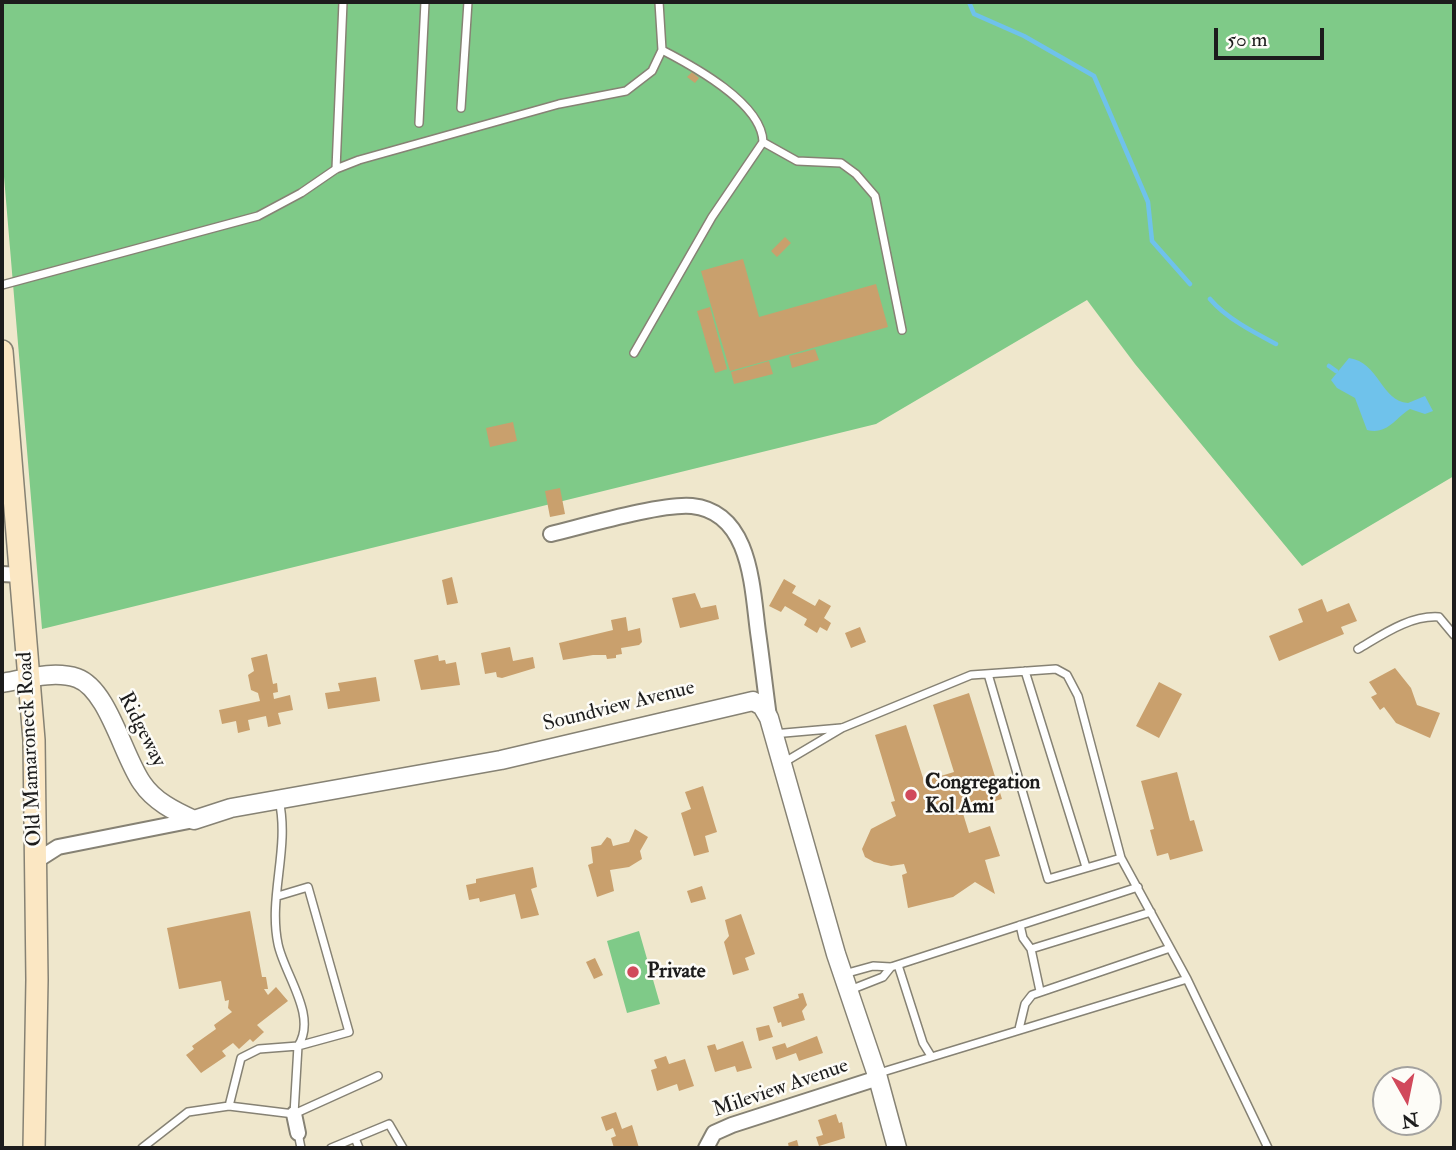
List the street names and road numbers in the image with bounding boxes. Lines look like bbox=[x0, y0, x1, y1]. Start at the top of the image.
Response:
street label: Old Mamaroneck Road bbox=[13, 651, 49, 847]
street label: Soundview Avenue bbox=[541, 676, 697, 738]
street label: Ridgeway bbox=[111, 688, 171, 772]
street label: Mileview Avenue bbox=[710, 1054, 852, 1124]

